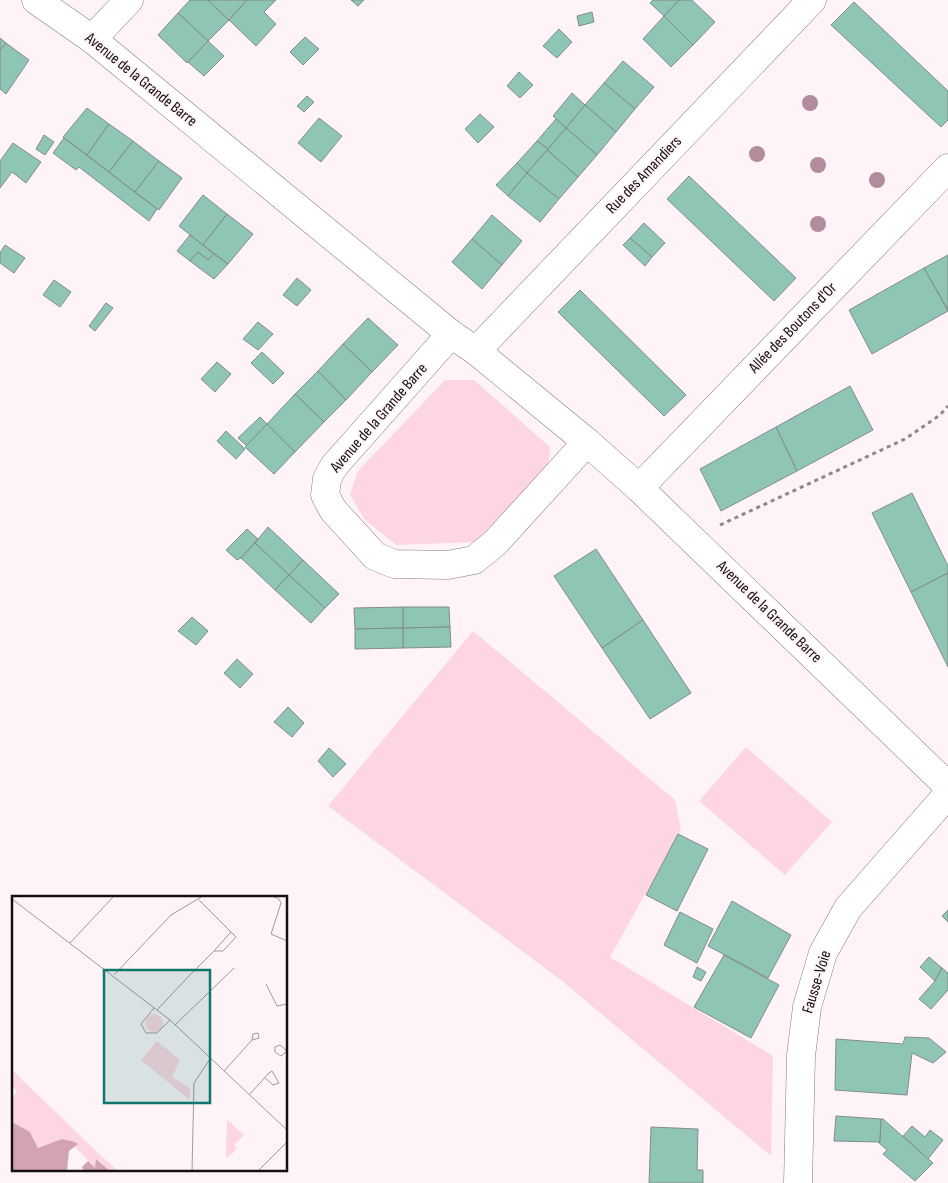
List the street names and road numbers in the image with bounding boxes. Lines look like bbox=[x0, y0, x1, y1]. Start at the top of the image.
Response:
street label: Avenue de la Grande Barre bbox=[80, 28, 201, 131]
street label: Rue des Amandiers bbox=[602, 132, 686, 218]
street label: Allée des Boutons d'Or bbox=[744, 279, 841, 378]
street label: Avenue de la Grande Barre bbox=[326, 359, 432, 477]
street label: Avenue de la Grande Barre bbox=[712, 556, 825, 667]
street label: Fausse-Voie bbox=[798, 948, 836, 1016]

